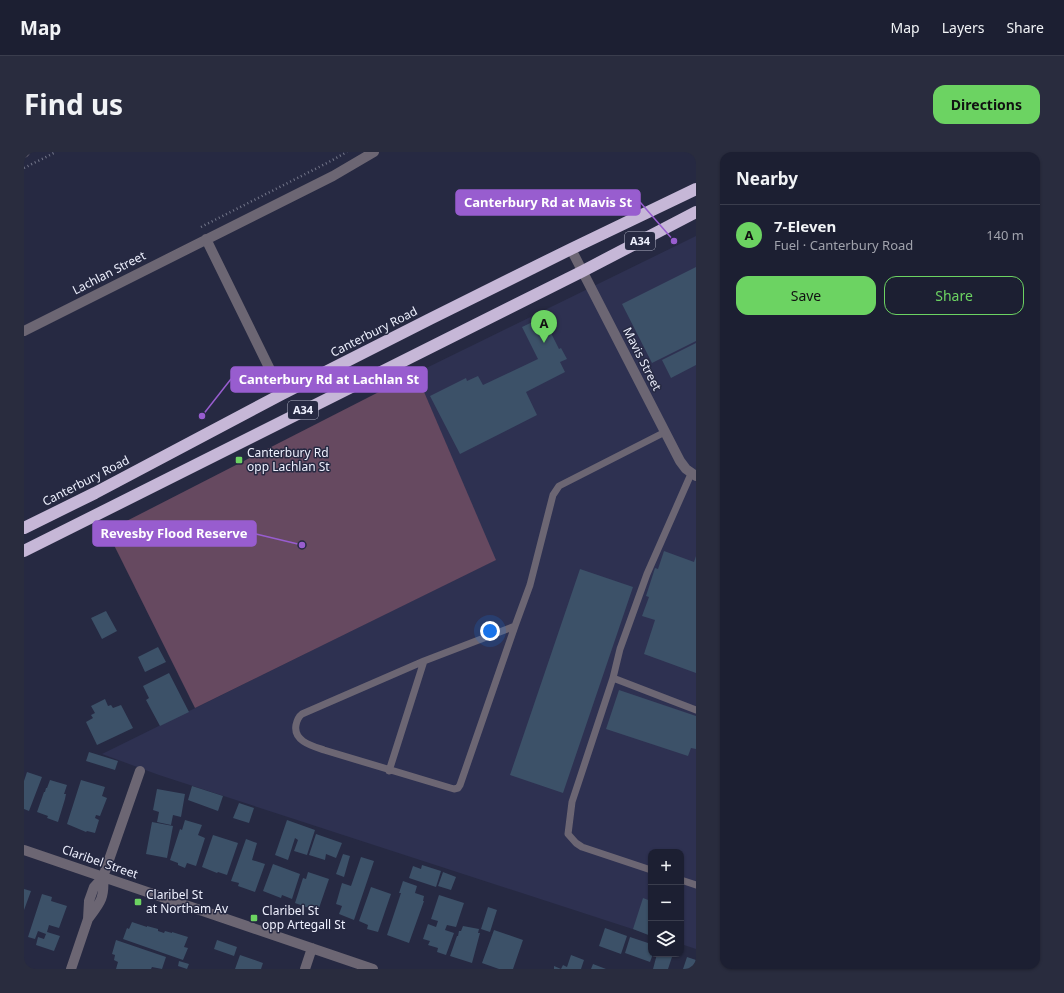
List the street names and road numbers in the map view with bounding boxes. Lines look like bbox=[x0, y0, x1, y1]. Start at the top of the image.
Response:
road number: A34 bbox=[625, 232, 655, 250]
street label: Lachlan Street bbox=[69, 247, 149, 298]
street label: Canterbury Road bbox=[327, 302, 420, 361]
street label: Mavis Street bbox=[619, 324, 666, 394]
road number: A34 bbox=[288, 401, 318, 419]
street label: Canterbury Road bbox=[39, 451, 132, 510]
street label: Claribel Street bbox=[60, 841, 141, 883]

